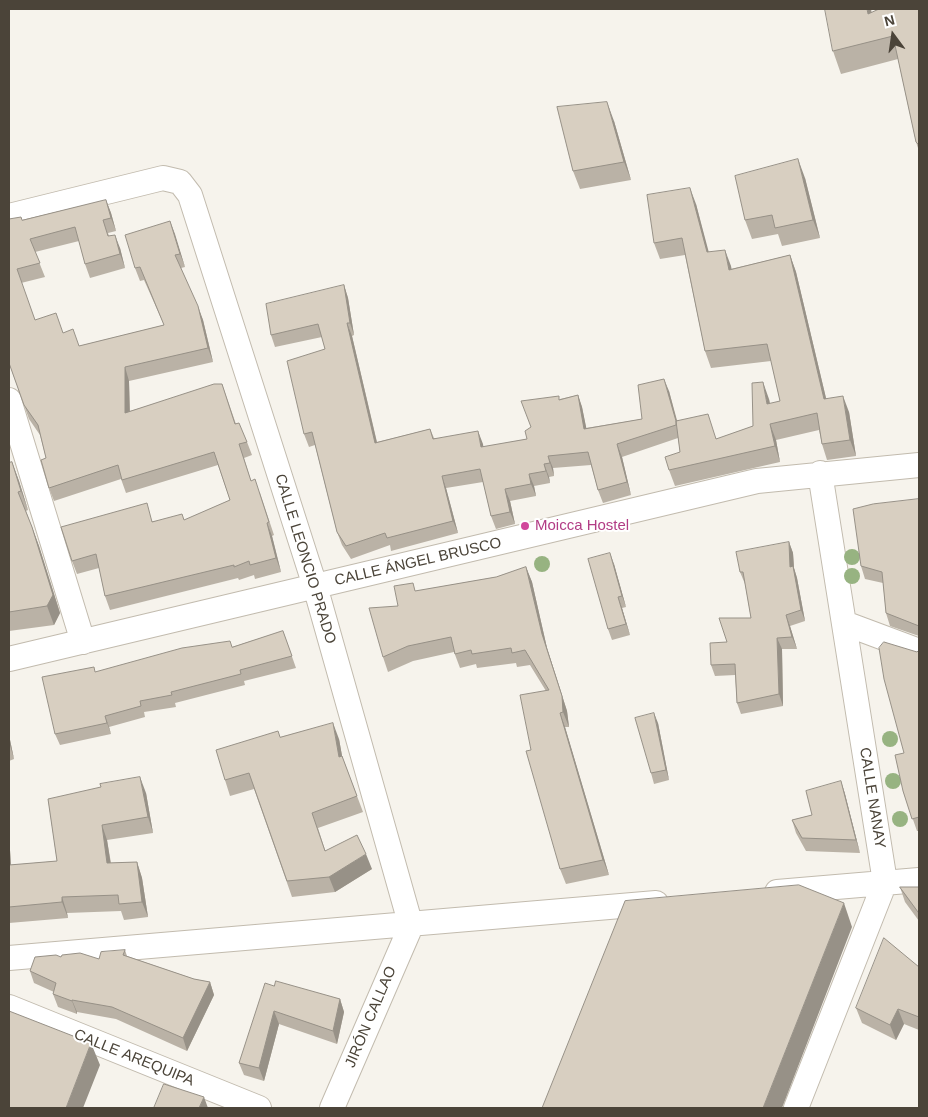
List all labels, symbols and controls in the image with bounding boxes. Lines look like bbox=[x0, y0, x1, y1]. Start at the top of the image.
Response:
north arrow bbox=[868, 10, 918, 60]
text: N bbox=[883, 11, 896, 29]
street label: CALLE LEONCIO PRADO bbox=[271, 472, 339, 646]
place label: Moicca Hostel bbox=[535, 517, 629, 535]
marker: Moicca Hostel bbox=[519, 520, 531, 532]
street label: CALLE ÁNGEL BRUSCO bbox=[333, 534, 503, 590]
street label: CALLE NANAY bbox=[855, 746, 889, 850]
street label: JIRÓN CALLAO bbox=[342, 964, 400, 1070]
street label: CALLE AREQUIPA bbox=[71, 1026, 197, 1090]

